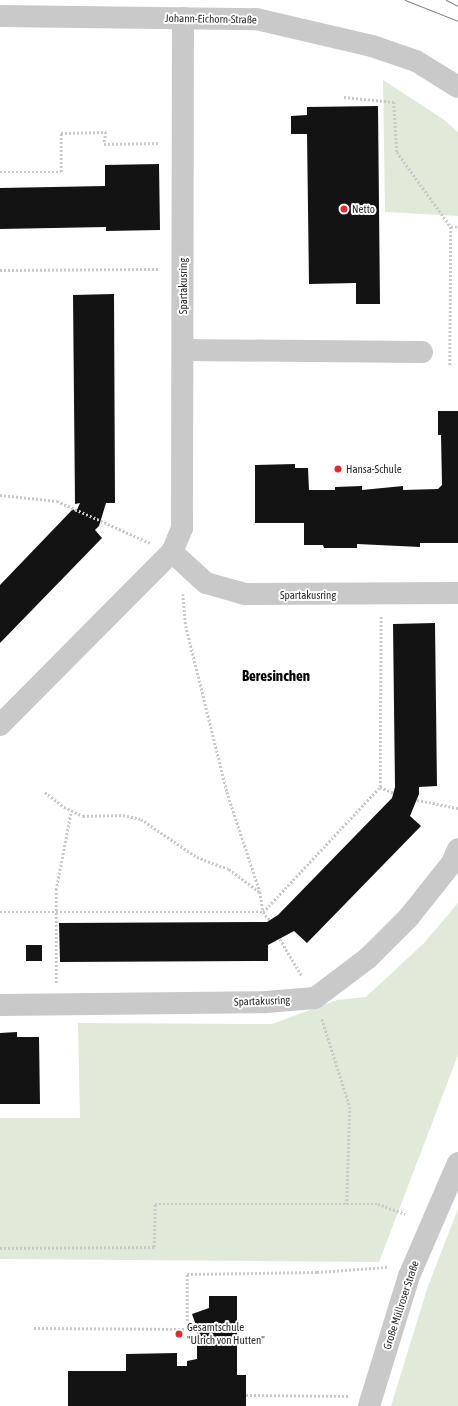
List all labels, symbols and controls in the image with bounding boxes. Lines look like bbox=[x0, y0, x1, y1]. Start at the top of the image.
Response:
street label: Johann-Eichorn-Straße bbox=[165, 12, 257, 26]
place label: Netto bbox=[352, 202, 375, 216]
marker: Netto bbox=[339, 204, 349, 214]
street label: Spartakusring bbox=[176, 258, 190, 314]
place label: Hansa-Schule bbox=[346, 462, 402, 476]
marker: Hansa-Schule bbox=[333, 464, 343, 474]
street label: Spartakusring bbox=[280, 588, 336, 602]
district label: Beresinchen bbox=[242, 667, 310, 685]
street label: Spartakusring bbox=[234, 993, 290, 1009]
street label: Große Müllroser Straße bbox=[380, 1259, 422, 1351]
place label: Gesamtschule "Ulrich von Hutten" bbox=[187, 1321, 265, 1347]
marker: Gesamtschule "Ulrich von Hutten" bbox=[174, 1329, 184, 1339]

